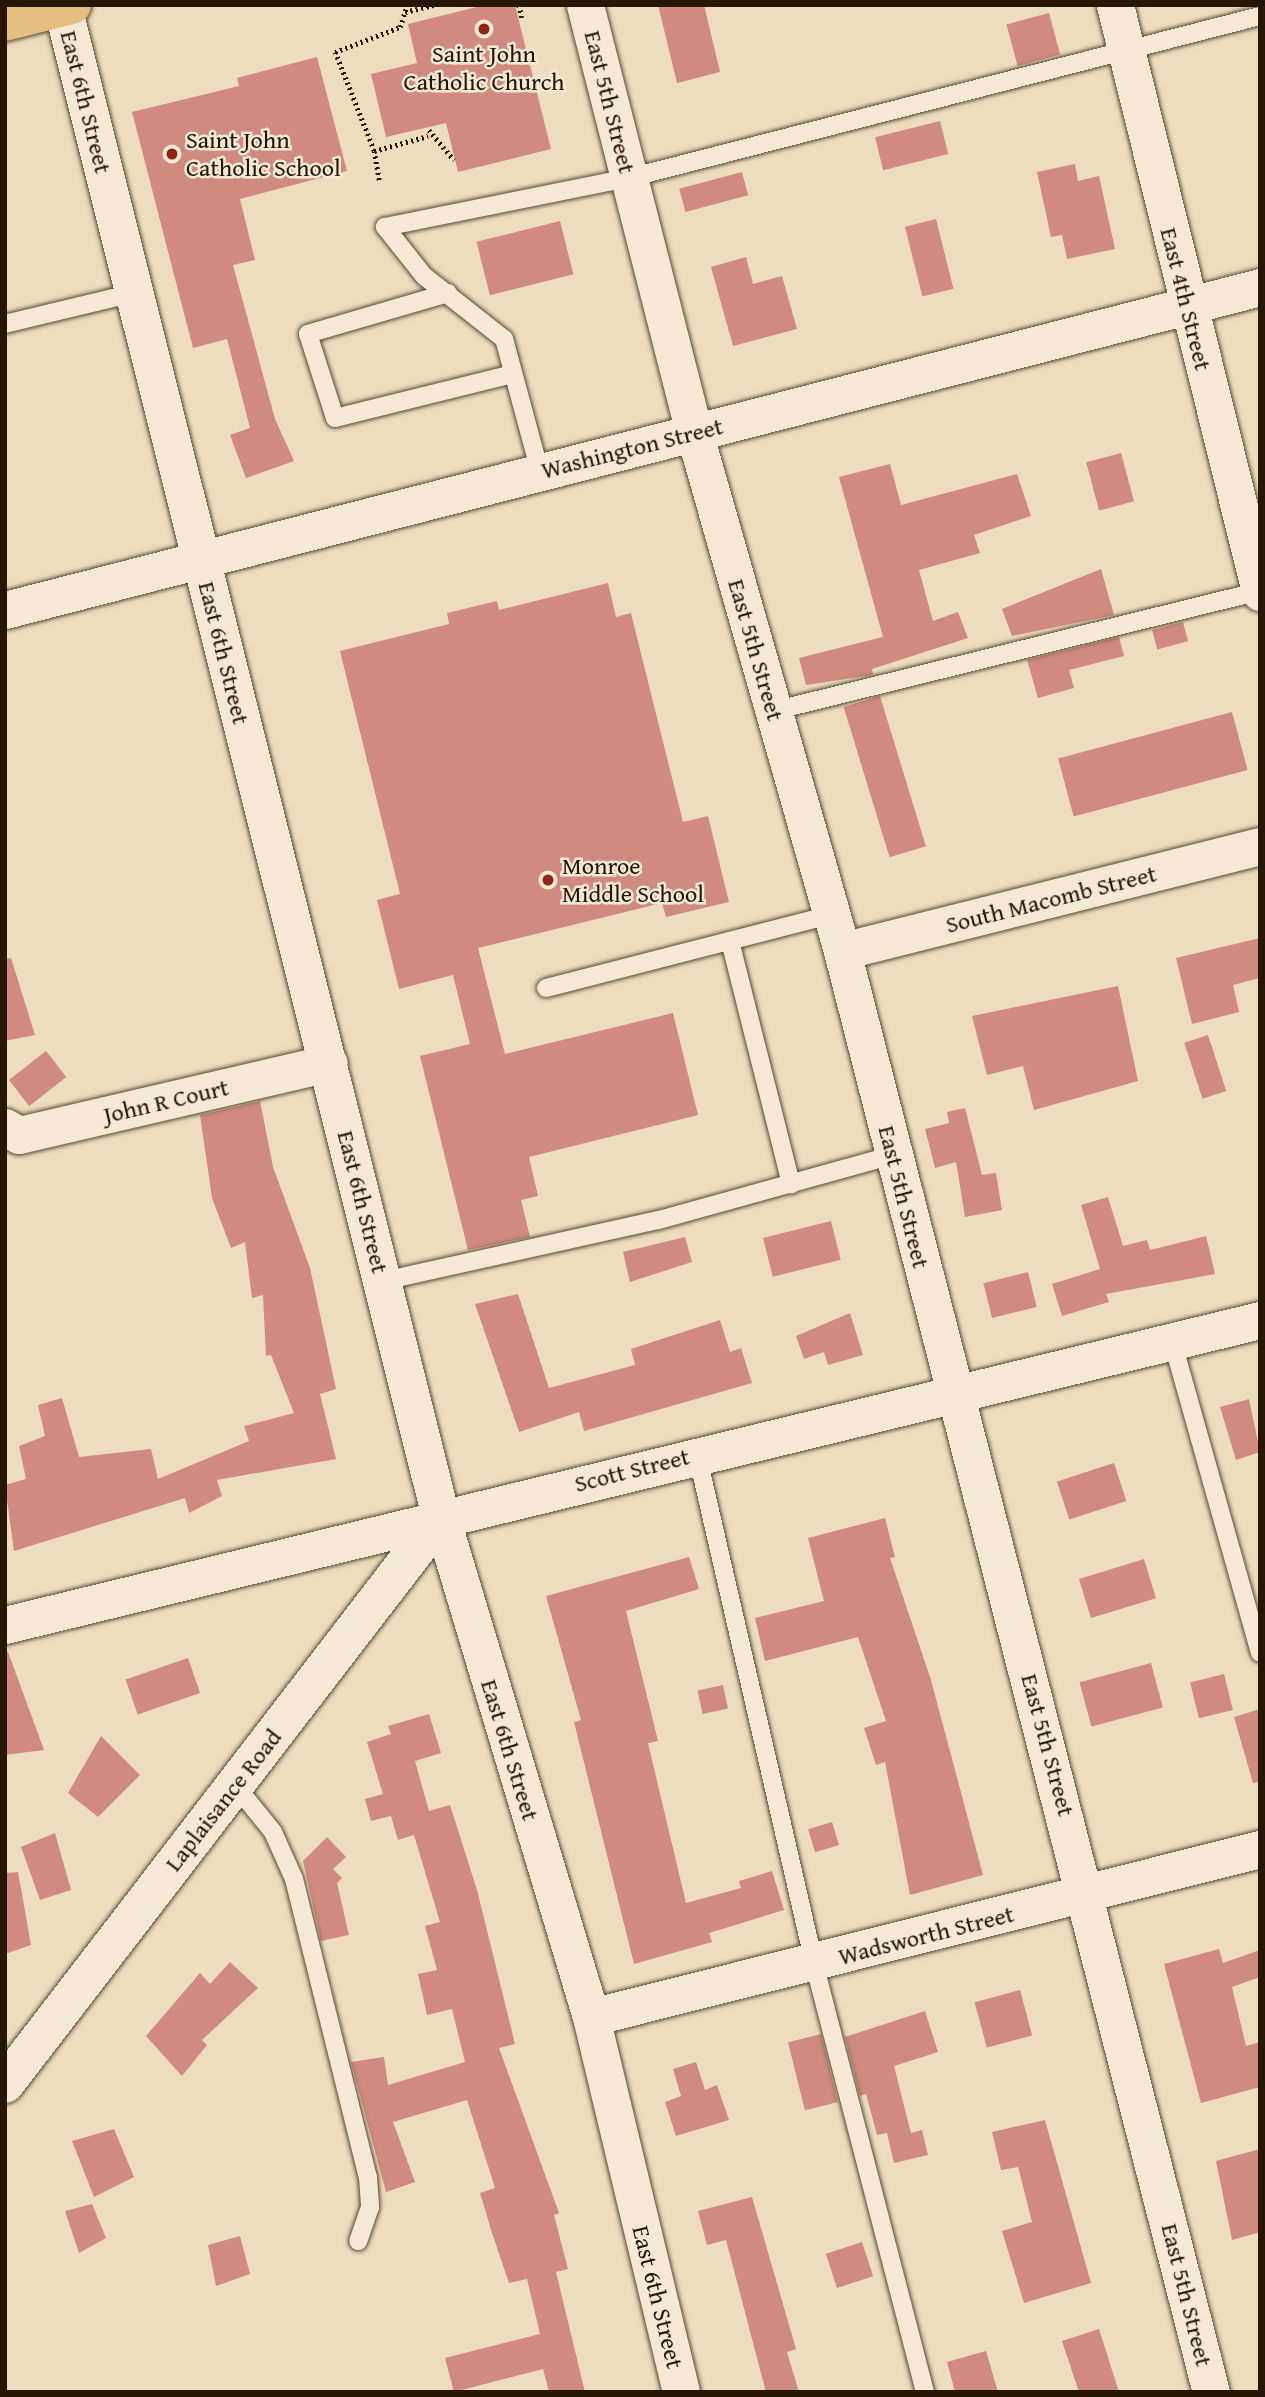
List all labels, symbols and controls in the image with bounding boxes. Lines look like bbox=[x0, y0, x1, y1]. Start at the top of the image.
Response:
marker: Saint John Catholic Church bbox=[476, 21, 492, 37]
street label: East 6th Street bbox=[54, 28, 118, 176]
street label: East 5th Street bbox=[578, 28, 642, 176]
place label: Saint John Catholic Church bbox=[404, 40, 564, 96]
place label: Saint John Catholic School bbox=[186, 126, 341, 182]
marker: Saint John Catholic School bbox=[164, 146, 180, 162]
street label: East 4th Street bbox=[1154, 225, 1218, 373]
street label: Washington Street bbox=[538, 412, 726, 484]
street label: East 5th Street bbox=[722, 576, 790, 724]
street label: East 6th Street bbox=[192, 579, 256, 727]
place label: Monroe Middle School bbox=[562, 852, 704, 908]
street label: South Macomb Street bbox=[943, 859, 1159, 939]
marker: Monroe Middle School bbox=[540, 872, 556, 888]
street label: John R Court bbox=[101, 1073, 231, 1129]
street label: East 5th Street bbox=[872, 1123, 936, 1271]
street label: East 6th Street bbox=[331, 1128, 395, 1276]
street label: Scott Street bbox=[571, 1442, 693, 1498]
street label: East 5th Street bbox=[1015, 1671, 1081, 1819]
street label: East 6th Street bbox=[475, 1676, 545, 1824]
street label: Laplaisance Road bbox=[159, 1723, 287, 1877]
street label: Wadsworth Street bbox=[835, 1899, 1017, 1971]
street label: East 5th Street bbox=[1155, 2221, 1219, 2369]
street label: East 6th Street bbox=[626, 2223, 690, 2371]

